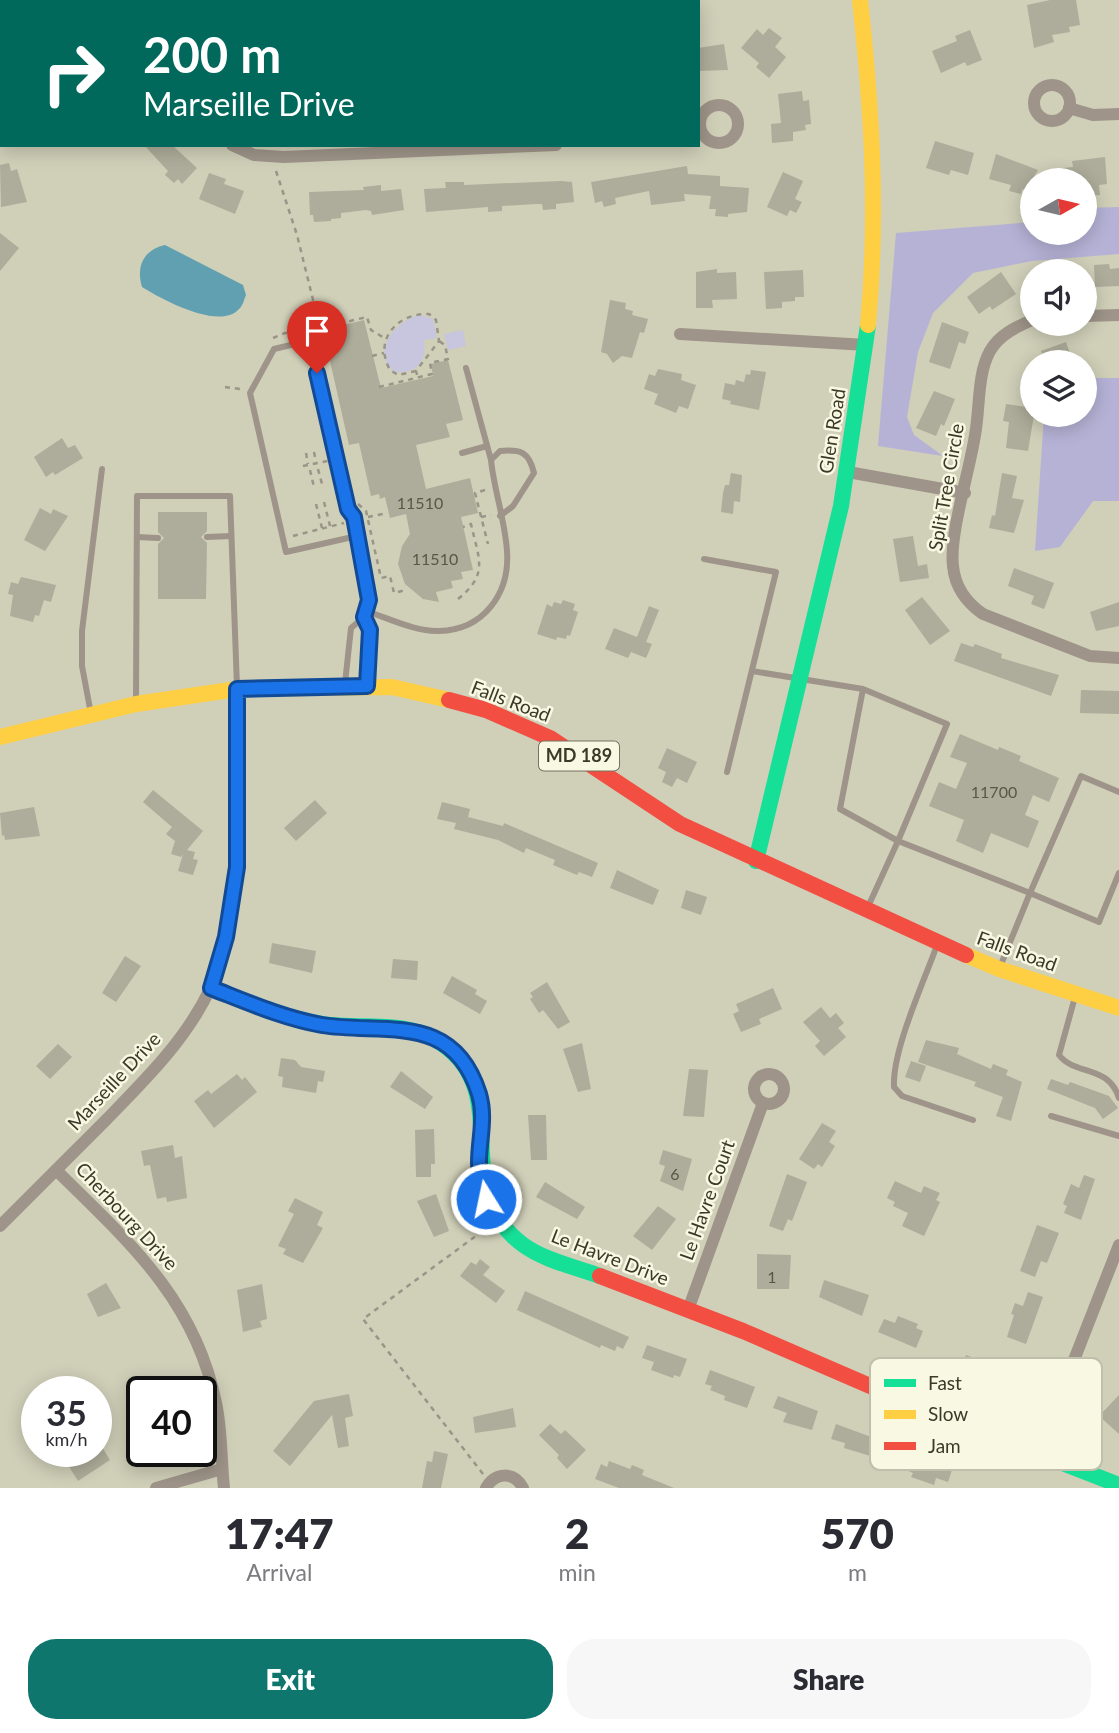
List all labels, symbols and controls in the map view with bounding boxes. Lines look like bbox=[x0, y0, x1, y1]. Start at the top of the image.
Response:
text: 200 m bbox=[143, 25, 281, 83]
icon: right bbox=[28, 28, 119, 119]
text: Marseille Drive bbox=[143, 84, 355, 123]
north arrow bbox=[1020, 168, 1097, 245]
map controls bbox=[1020, 168, 1097, 427]
button: sound bbox=[1020, 259, 1097, 336]
pin bbox=[287, 301, 347, 373]
icon: arrive bbox=[298, 312, 336, 350]
button: layers bbox=[1020, 350, 1097, 427]
street label: Glen Road bbox=[813, 387, 850, 475]
street label: Split Tree Circle bbox=[923, 421, 968, 552]
house number: 11510 bbox=[397, 493, 443, 512]
house number: 11510 bbox=[412, 549, 458, 568]
street label: Falls Road bbox=[468, 675, 554, 726]
road number: MD 189 bbox=[539, 742, 619, 770]
house number: 11700 bbox=[971, 782, 1017, 801]
street label: Falls Road bbox=[974, 926, 1060, 976]
street label: Marseille Drive bbox=[62, 1027, 165, 1134]
street label: Le Havre Court bbox=[674, 1136, 739, 1263]
street label: Cherbourg Drive bbox=[72, 1157, 183, 1274]
position arrow bbox=[449, 1162, 523, 1236]
house number: 6 bbox=[670, 1164, 680, 1183]
street label: Le Havre Drive bbox=[548, 1224, 672, 1289]
house number: 1 bbox=[767, 1267, 777, 1286]
legend bbox=[870, 1358, 1102, 1470]
text: Fast bbox=[928, 1371, 962, 1394]
speed limit sign: 40 bbox=[126, 1376, 217, 1467]
text: 35 bbox=[46, 1391, 87, 1433]
text: Slow bbox=[928, 1402, 968, 1425]
text: km/h bbox=[45, 1428, 88, 1450]
text: Jam bbox=[928, 1434, 961, 1457]
text: 17:47 bbox=[225, 1508, 334, 1558]
text: 2 bbox=[565, 1508, 589, 1558]
text: 570 bbox=[821, 1508, 894, 1558]
text: Arrival bbox=[246, 1558, 312, 1586]
text: min bbox=[559, 1558, 596, 1586]
text: m bbox=[848, 1558, 867, 1586]
button: Exit bbox=[28, 1639, 553, 1719]
button: Share bbox=[567, 1639, 1091, 1719]

